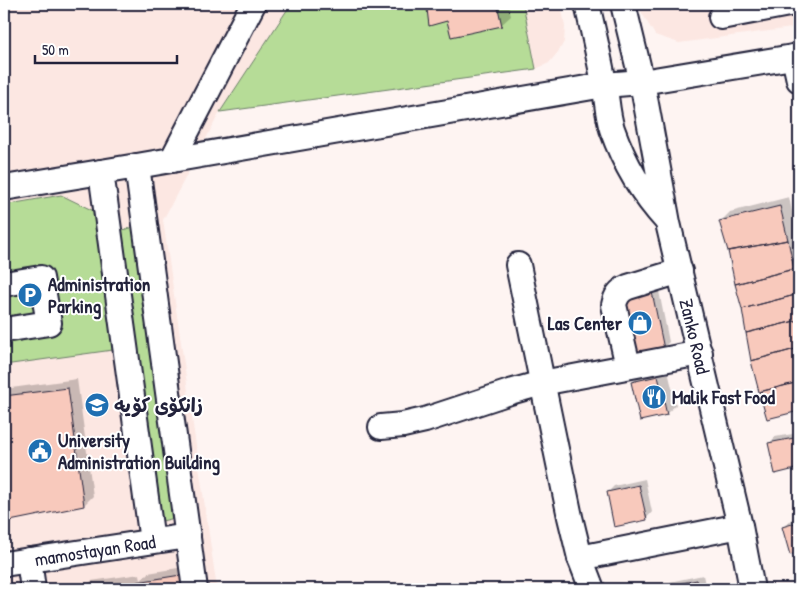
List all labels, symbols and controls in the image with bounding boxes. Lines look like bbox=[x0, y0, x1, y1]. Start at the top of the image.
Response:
scale bar bbox=[35, 32, 178, 64]
text: 50 m bbox=[42, 39, 69, 60]
place label: Administration Parking bbox=[48, 271, 151, 320]
parking icon: Administration Parking bbox=[17, 282, 43, 308]
street label: Zanko Road bbox=[673, 296, 717, 377]
place label: Las Center bbox=[548, 310, 623, 336]
shop icon: Las Center bbox=[627, 310, 653, 336]
restaurant icon: Malik Fast Food bbox=[641, 384, 667, 410]
place label: Malik Fast Food bbox=[672, 384, 776, 410]
school or university icon: زانکۆی کۆیە bbox=[84, 392, 110, 418]
place label: زانکۆی کۆیە bbox=[114, 392, 203, 418]
place label: University Administration Building bbox=[58, 427, 221, 476]
public building icon: University Administration Building bbox=[27, 438, 53, 464]
street label: mamostayan Road bbox=[33, 528, 158, 572]

